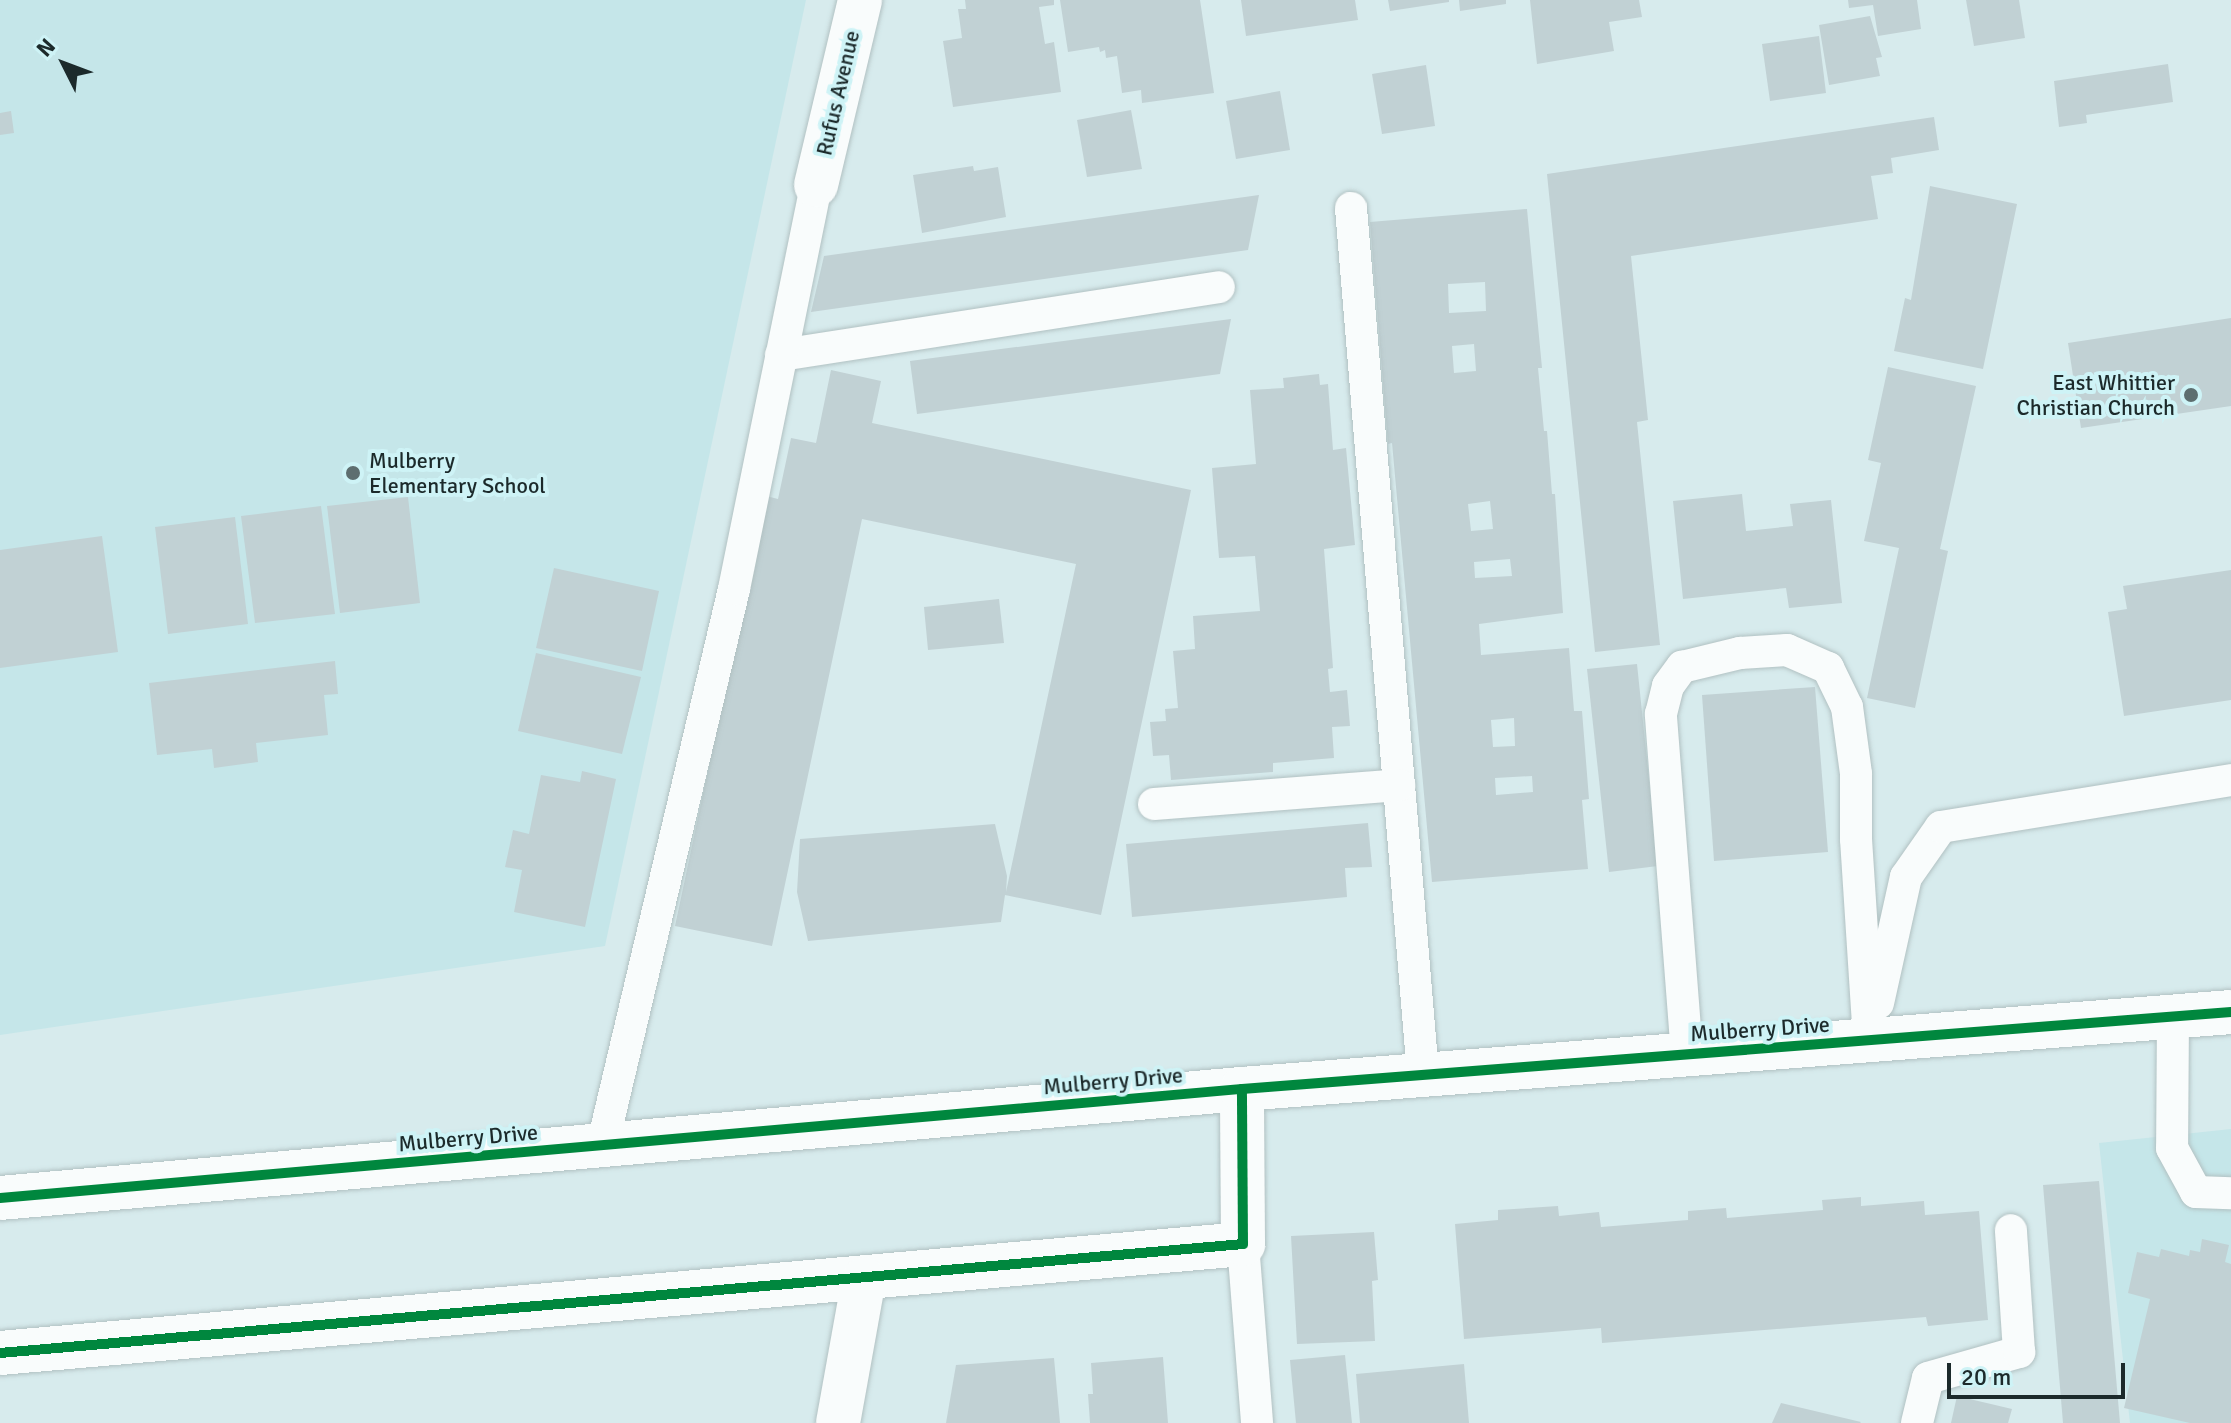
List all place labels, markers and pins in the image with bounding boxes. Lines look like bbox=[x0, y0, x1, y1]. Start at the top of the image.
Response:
place label: East Whittier Christian Church bbox=[2017, 369, 2175, 420]
marker: East Whittier Christian Church bbox=[2182, 386, 2200, 404]
place label: Mulberry Elementary School bbox=[369, 447, 546, 498]
marker: Mulberry Elementary School bbox=[344, 464, 362, 482]

